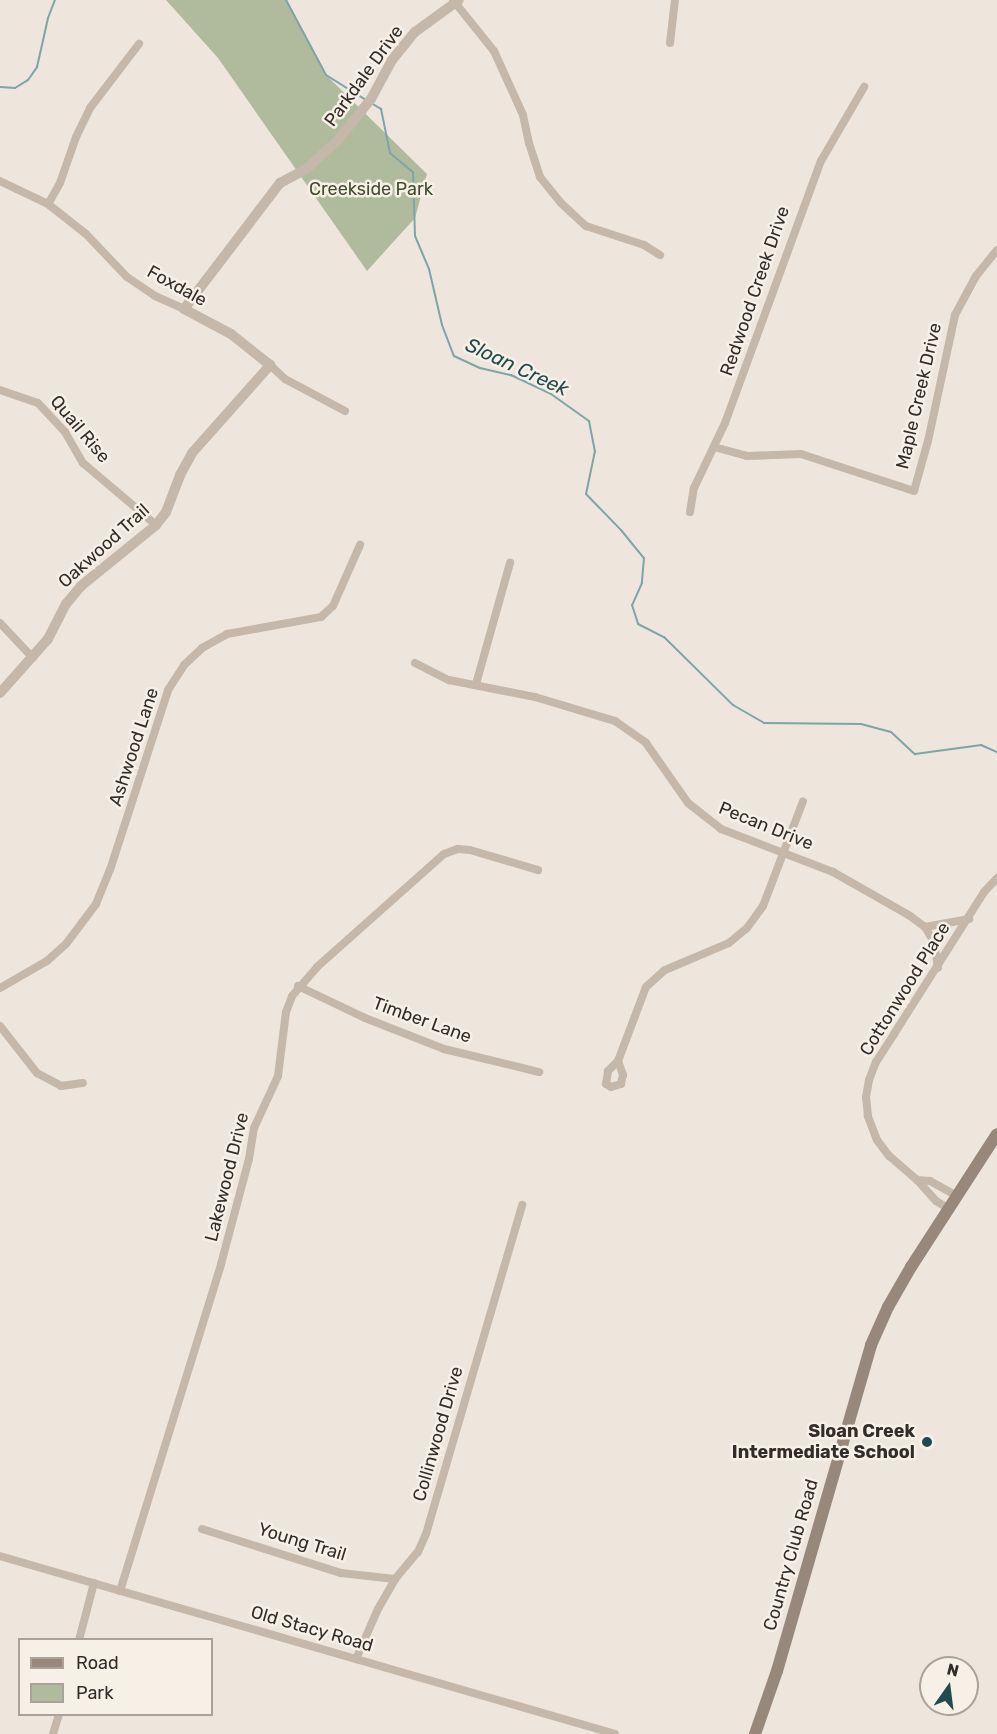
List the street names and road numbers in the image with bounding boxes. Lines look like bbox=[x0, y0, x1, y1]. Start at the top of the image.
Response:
street label: Parkdale Drive bbox=[320, 21, 408, 131]
street label: Redwood Creek Drive bbox=[716, 203, 794, 379]
street label: Foxdale bbox=[143, 261, 211, 311]
street label: Maple Creek Drive bbox=[892, 321, 946, 471]
street label: Quail Rise bbox=[46, 391, 114, 467]
street label: Oakwood Trail bbox=[54, 499, 154, 593]
street label: Ashwood Lane bbox=[105, 685, 163, 809]
street label: Pecan Drive bbox=[716, 797, 816, 855]
street label: Cottonwood Place bbox=[855, 918, 955, 1060]
street label: Timber Lane bbox=[370, 992, 474, 1048]
street label: Lakewood Drive bbox=[201, 1110, 253, 1244]
street label: Collinwood Drive bbox=[408, 1364, 468, 1504]
street label: Country Club Road bbox=[759, 1477, 823, 1633]
street label: Young Trail bbox=[255, 1518, 349, 1566]
street label: Old Stacy Road bbox=[248, 1601, 376, 1657]

